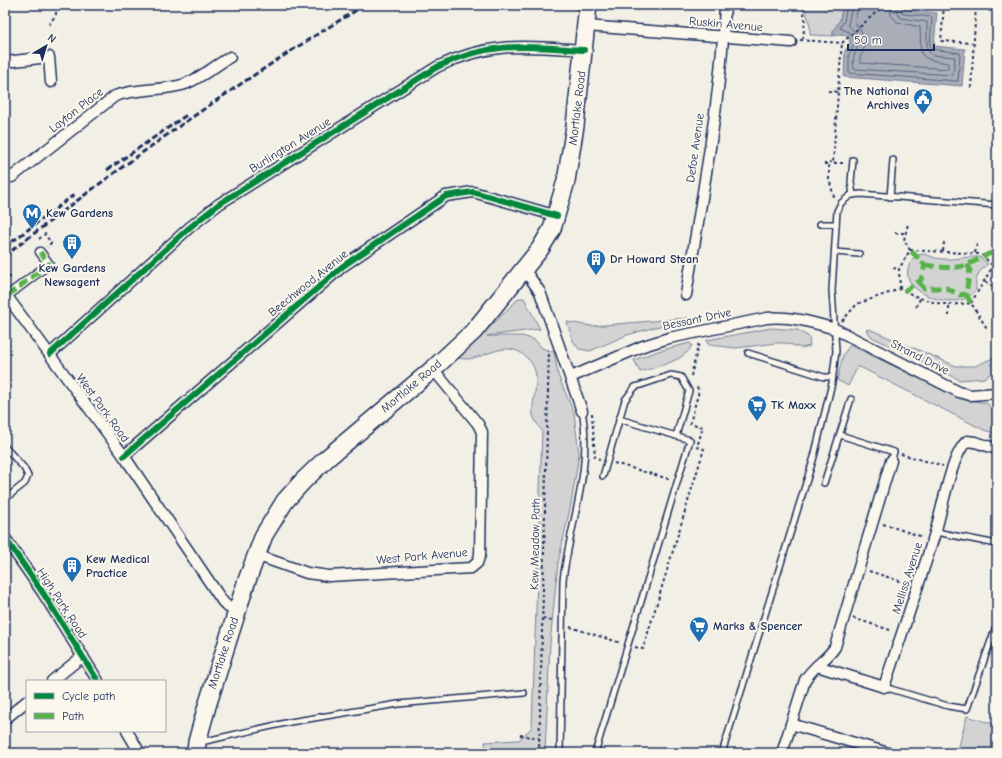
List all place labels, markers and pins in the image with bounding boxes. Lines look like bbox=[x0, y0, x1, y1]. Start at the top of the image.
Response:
place label: The National Archives bbox=[844, 84, 909, 112]
public building icon: The National Archives bbox=[912, 87, 934, 115]
metro station icon: Kew Gardens bbox=[21, 202, 43, 230]
place label: Kew Gardens bbox=[46, 206, 113, 220]
building icon: Kew Gardens Newsagent bbox=[61, 232, 83, 260]
building icon: Dr Howard Stean bbox=[585, 248, 607, 276]
place label: Dr Howard Stean bbox=[610, 252, 699, 266]
place label: Kew Gardens Newsagent bbox=[38, 261, 106, 289]
supermarket icon: TK Maxx bbox=[746, 394, 768, 422]
place label: TK Maxx bbox=[771, 398, 816, 412]
place label: Kew Medical Practice bbox=[86, 552, 150, 580]
building icon: Kew Medical Practice bbox=[61, 555, 83, 583]
supermarket icon: Marks & Spencer bbox=[688, 615, 710, 643]
place label: Marks & Spencer bbox=[713, 619, 802, 633]

